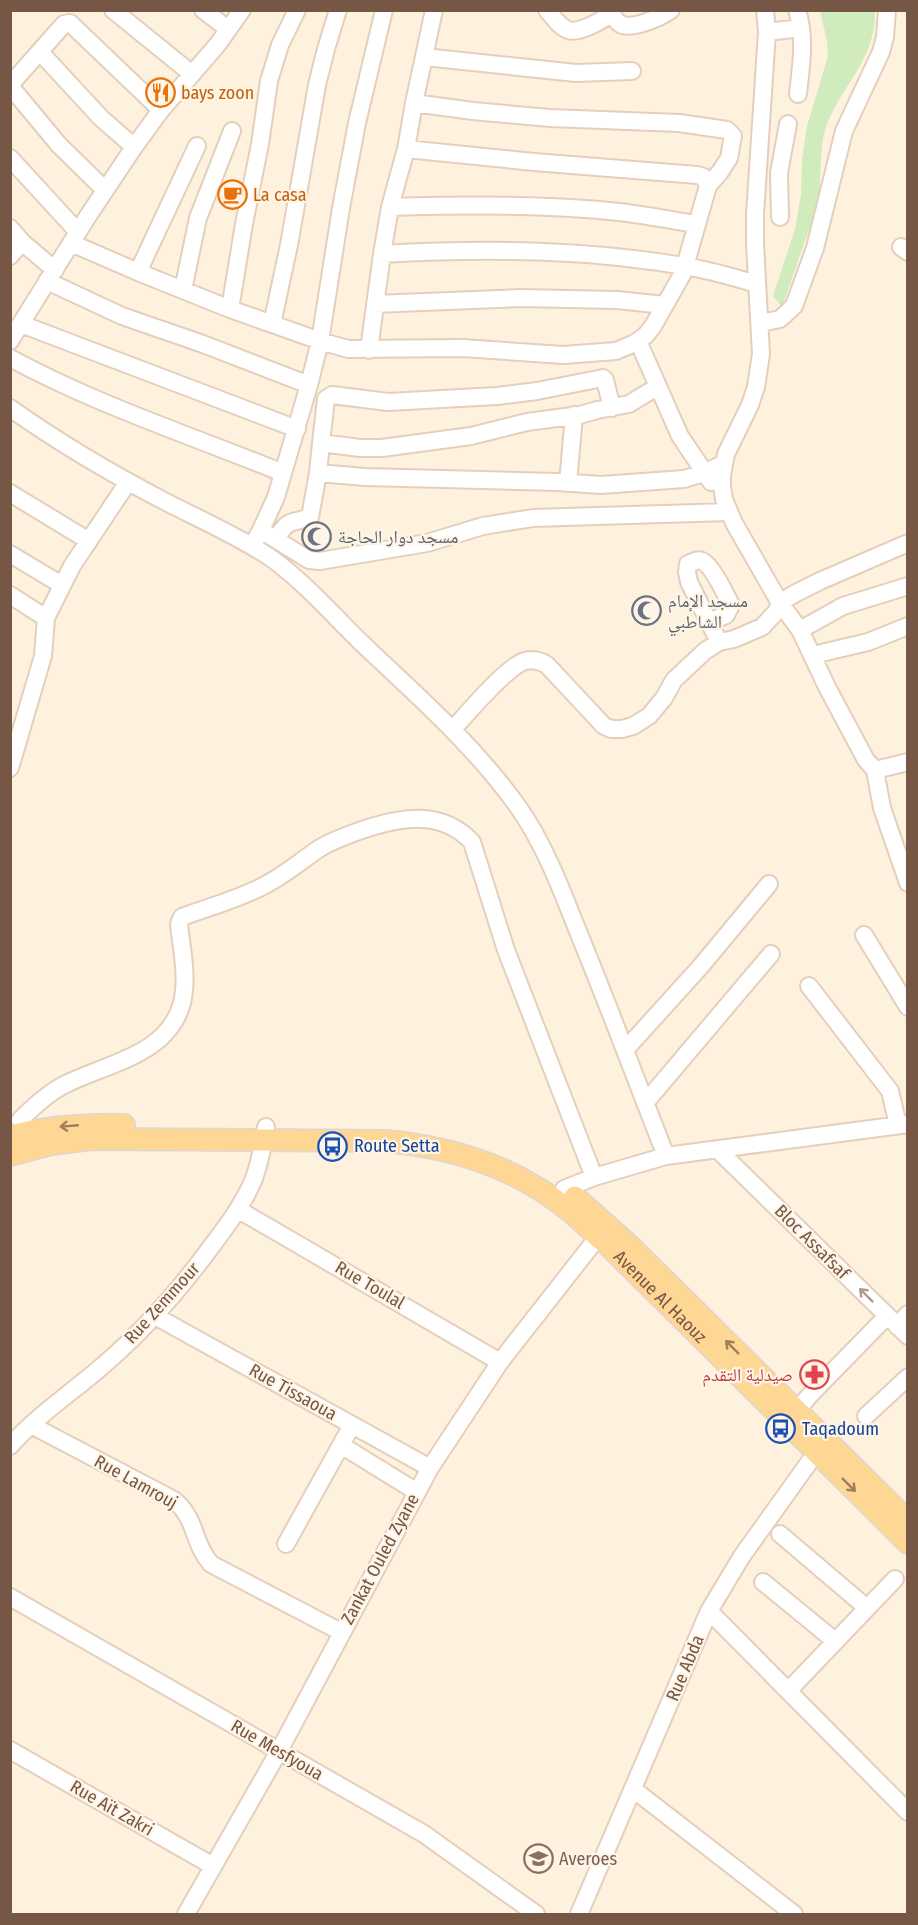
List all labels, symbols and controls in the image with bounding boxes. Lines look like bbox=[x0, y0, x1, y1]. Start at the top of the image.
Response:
restaurant icon: bays zoon bbox=[144, 77, 176, 109]
place label: bays zoon bbox=[181, 82, 254, 104]
cafe icon: La casa bbox=[216, 179, 248, 211]
place label: La casa bbox=[253, 184, 307, 206]
mosque icon: مسجد دوار الحاجة bbox=[301, 521, 333, 553]
place label: مسجد دوار الحاجة bbox=[338, 526, 458, 548]
place label: مسجد الإمام الشاطبي bbox=[668, 590, 748, 637]
mosque icon: مسجد الإمام الشاطبي bbox=[631, 595, 663, 627]
one-way arrow bbox=[60, 1120, 80, 1131]
bus stop icon: Route Setta bbox=[317, 1130, 349, 1162]
place label: Route Setta bbox=[354, 1135, 440, 1157]
street label: Bloc Assafsaf bbox=[770, 1200, 855, 1285]
street label: Avenue Al Haouz bbox=[609, 1246, 711, 1348]
street label: Rue Toulal bbox=[331, 1256, 409, 1314]
street label: Rue Zemmour bbox=[120, 1257, 205, 1348]
one-way arrow bbox=[858, 1288, 873, 1302]
one-way arrow bbox=[724, 1340, 739, 1354]
street label: Rue Tissaoua bbox=[245, 1359, 341, 1425]
pharmacy icon: صيدلية التقدم bbox=[798, 1359, 830, 1391]
place label: صيدلية التقدم bbox=[702, 1364, 793, 1387]
bus stop icon: Taqadoum bbox=[765, 1413, 797, 1445]
place label: Taqadoum bbox=[802, 1418, 879, 1440]
street label: Rue Lamrouj bbox=[90, 1450, 182, 1514]
one-way arrow bbox=[842, 1478, 857, 1493]
street label: Zankat Ouled Zyane bbox=[336, 1490, 424, 1628]
street label: Rue Abda bbox=[661, 1631, 709, 1704]
street label: Rue Mesfyoua bbox=[227, 1715, 327, 1785]
street label: Rue Aït Zakri bbox=[66, 1775, 158, 1841]
school or university icon: Averoes bbox=[522, 1843, 554, 1875]
place label: Averoes bbox=[559, 1848, 617, 1870]

